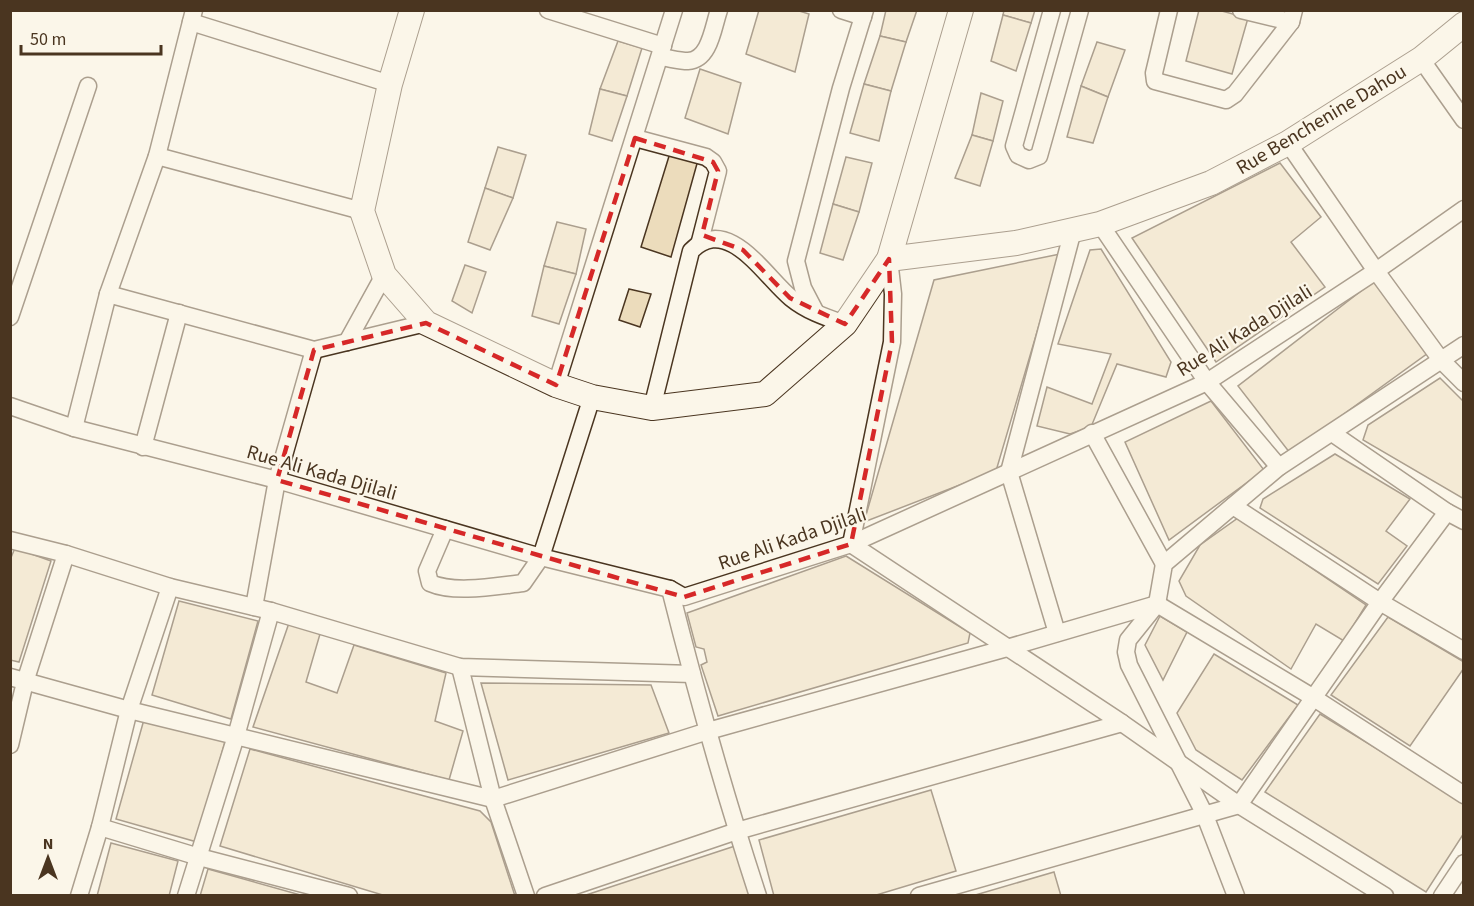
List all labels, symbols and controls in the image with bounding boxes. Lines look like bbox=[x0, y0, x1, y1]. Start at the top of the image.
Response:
scale bar bbox=[21, 18, 160, 56]
text: 50 m bbox=[30, 27, 66, 52]
street label: Rue Benchenine Dahou bbox=[1231, 58, 1412, 182]
street label: Rue Ali Kada Djilali bbox=[1171, 278, 1318, 384]
street label: Rue Ali Kada Djilali bbox=[243, 438, 400, 508]
street label: Rue Ali Kada Djilali bbox=[714, 500, 870, 577]
north arrow bbox=[18, 828, 78, 888]
text: N bbox=[43, 833, 53, 855]

